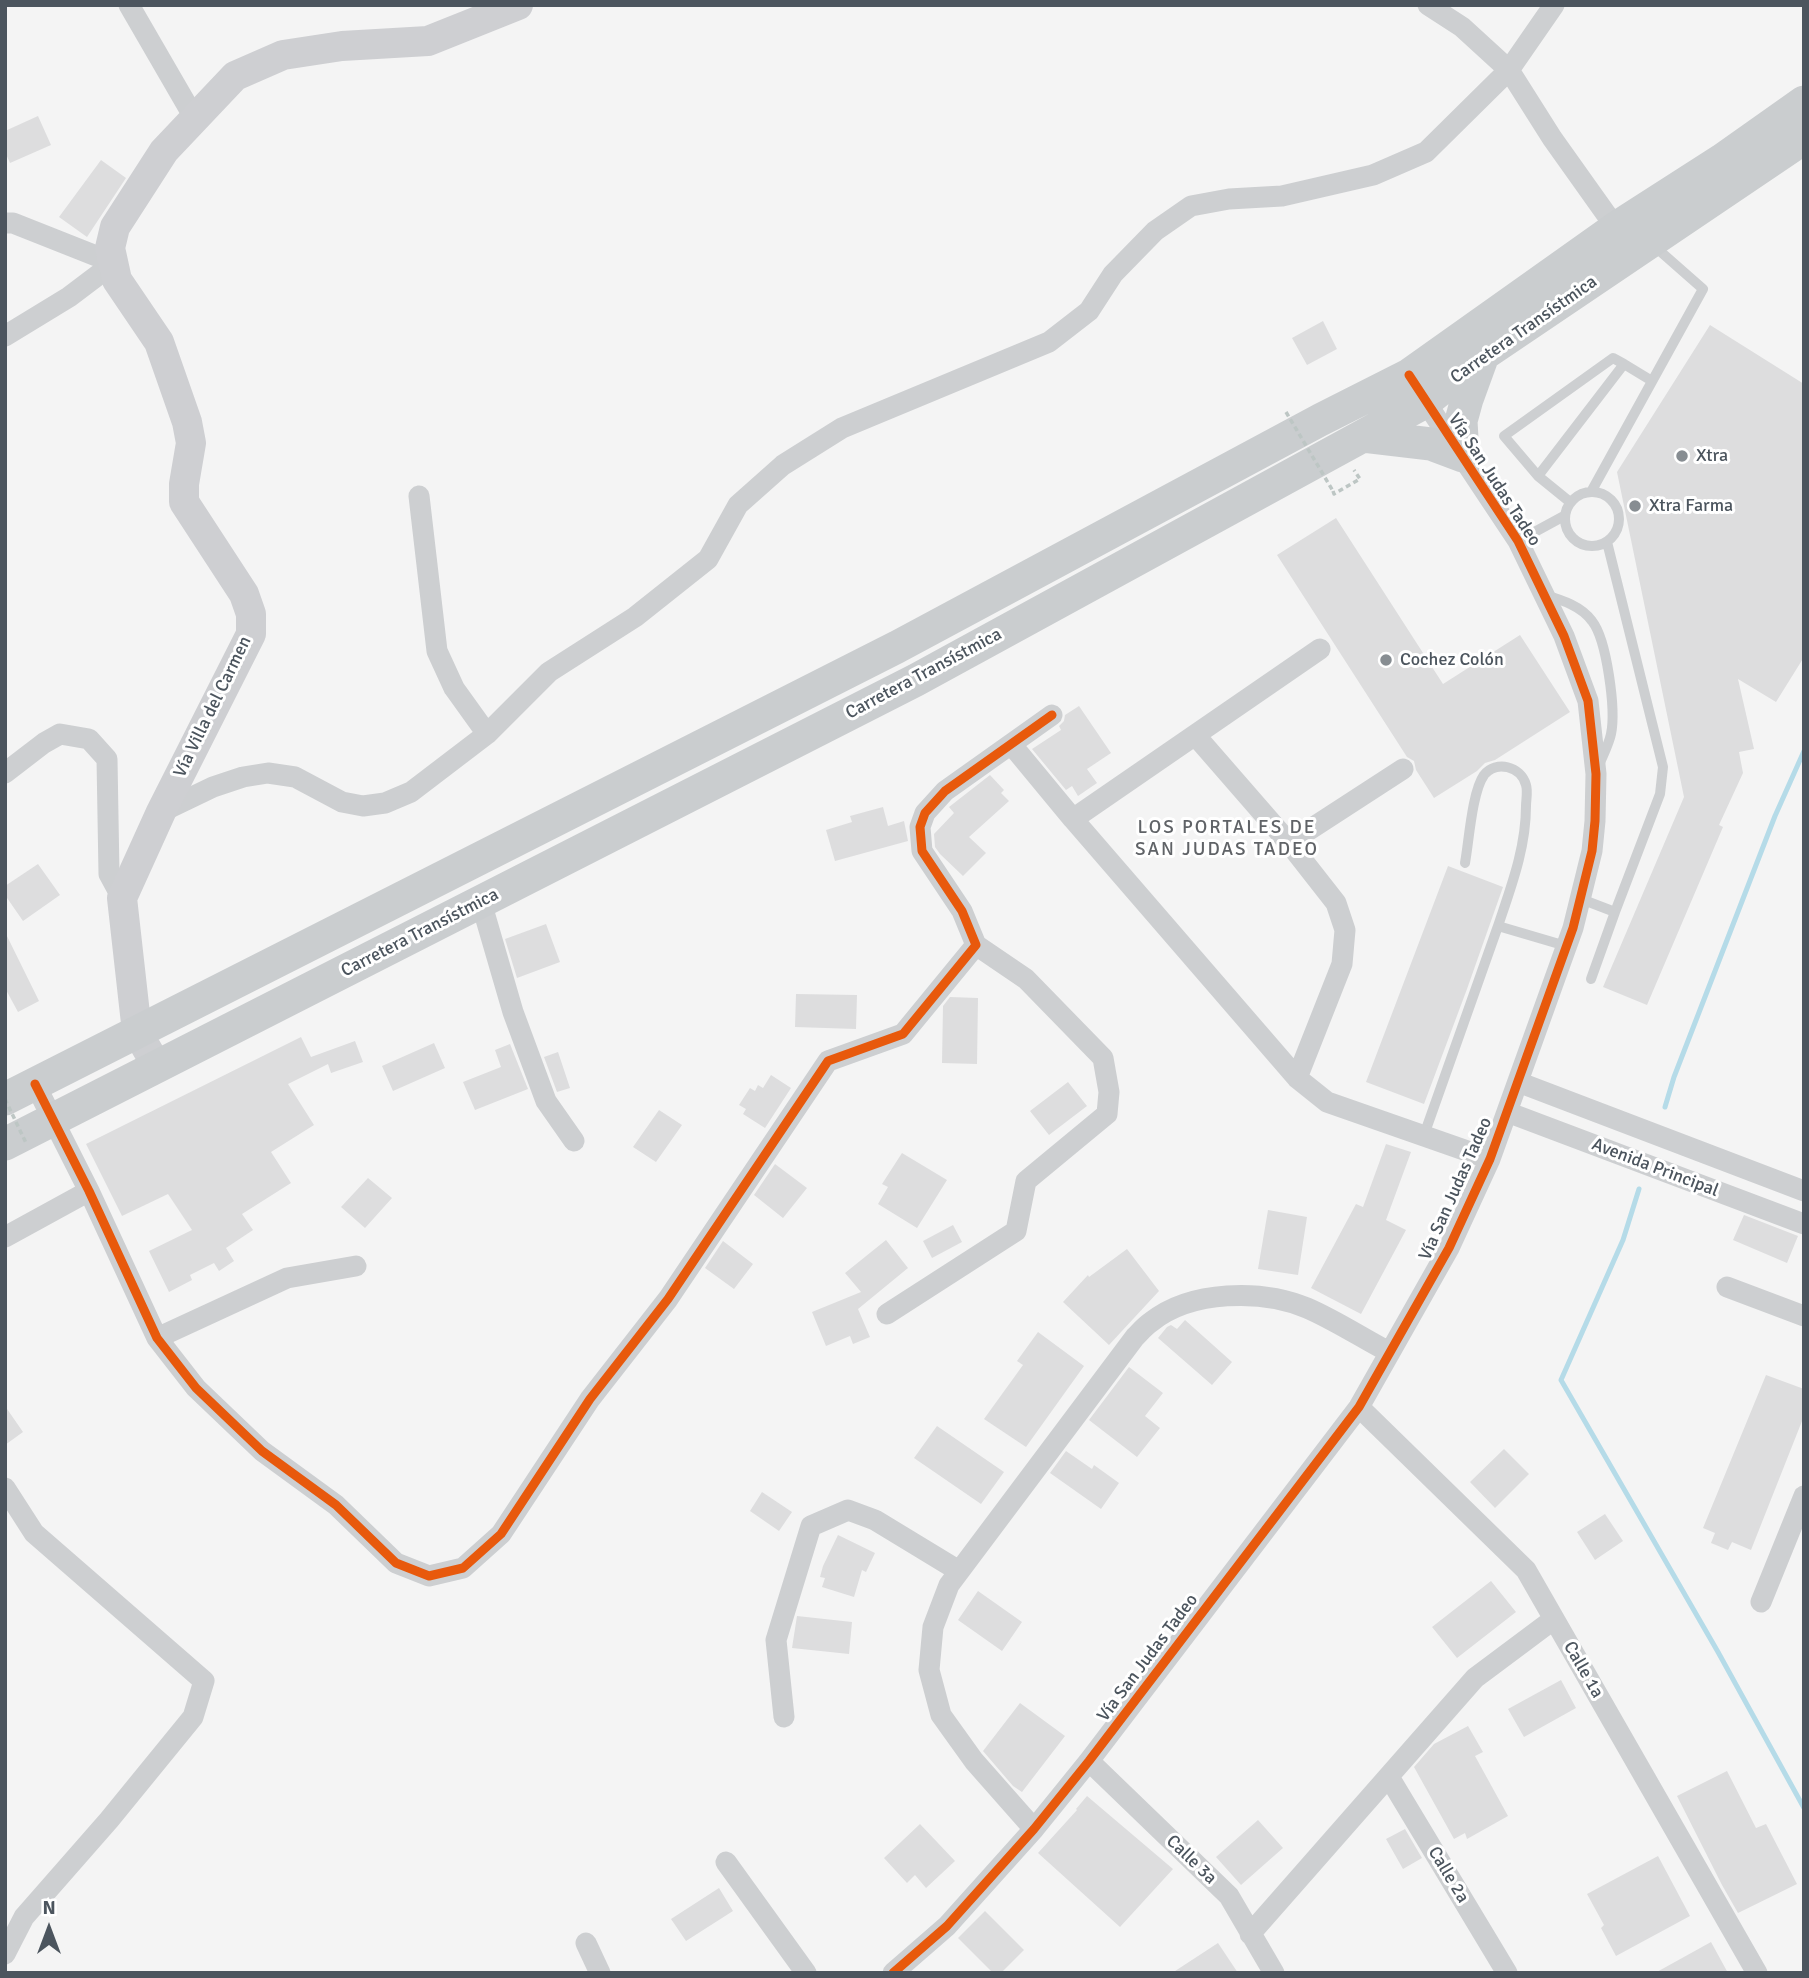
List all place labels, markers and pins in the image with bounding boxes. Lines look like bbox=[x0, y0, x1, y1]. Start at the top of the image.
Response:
place label: Xtra bbox=[1696, 445, 1728, 467]
marker: Xtra bbox=[1674, 448, 1690, 464]
place label: Xtra Farma bbox=[1649, 495, 1733, 517]
marker: Xtra Farma bbox=[1627, 498, 1643, 514]
place label: Cochez Colón bbox=[1400, 649, 1504, 671]
marker: Cochez Colón bbox=[1378, 652, 1394, 668]

